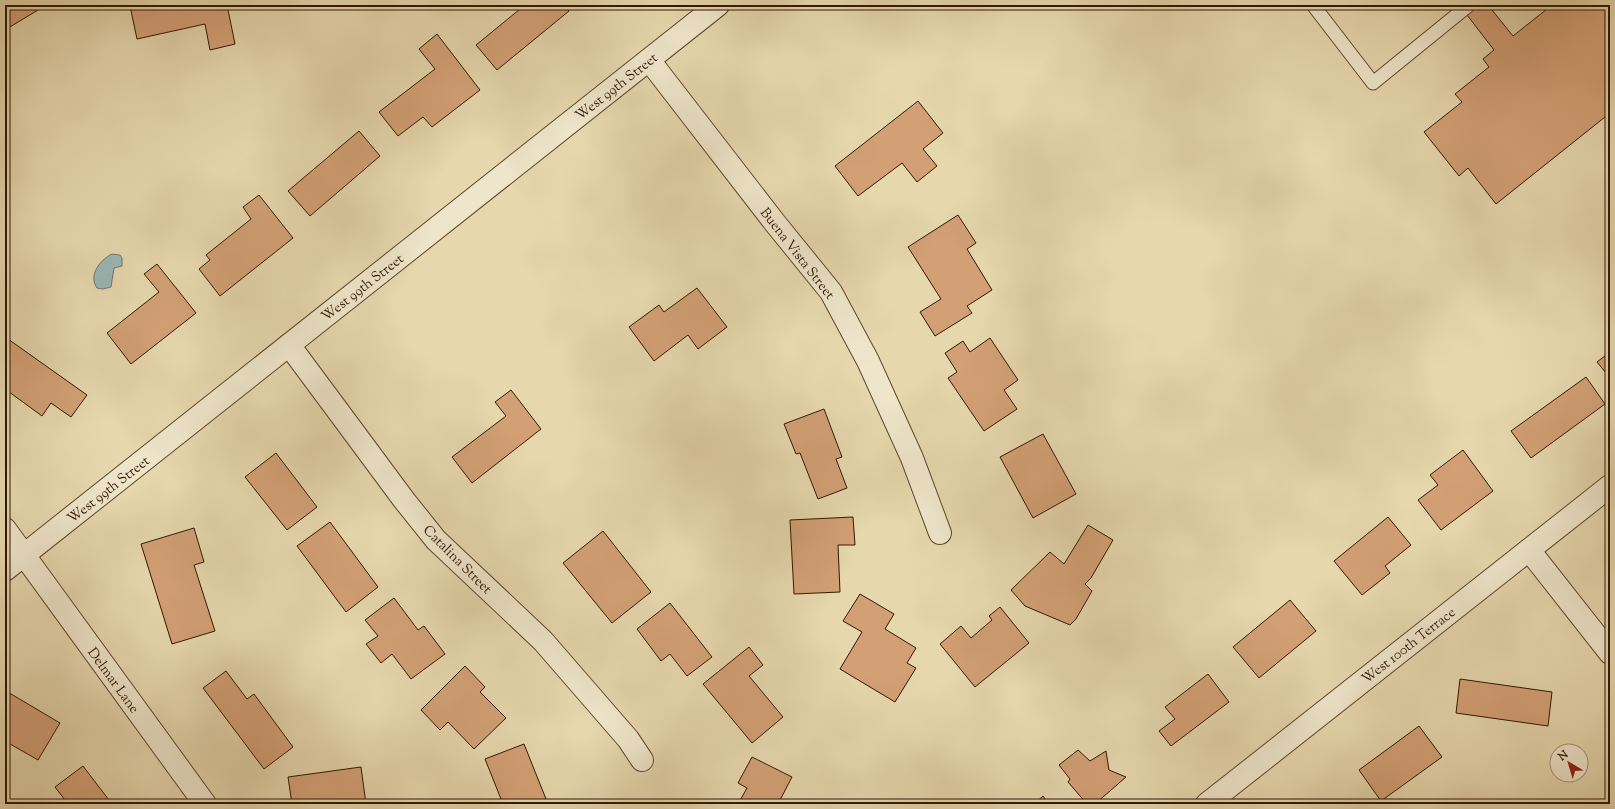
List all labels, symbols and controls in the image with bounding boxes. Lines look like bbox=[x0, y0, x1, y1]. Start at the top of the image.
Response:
street label: West 99th Street bbox=[572, 49, 663, 126]
street label: Buena Vista Street bbox=[754, 204, 839, 304]
street label: West 99th Street bbox=[318, 250, 409, 327]
street label: West 99th Street bbox=[64, 452, 155, 529]
street label: Catalina Street bbox=[418, 521, 496, 600]
street label: West 100th Terrace bbox=[1358, 604, 1460, 690]
street label: Delmar Lane bbox=[82, 644, 143, 718]
north arrow bbox=[1549, 743, 1589, 783]
text: N bbox=[1554, 747, 1572, 766]

